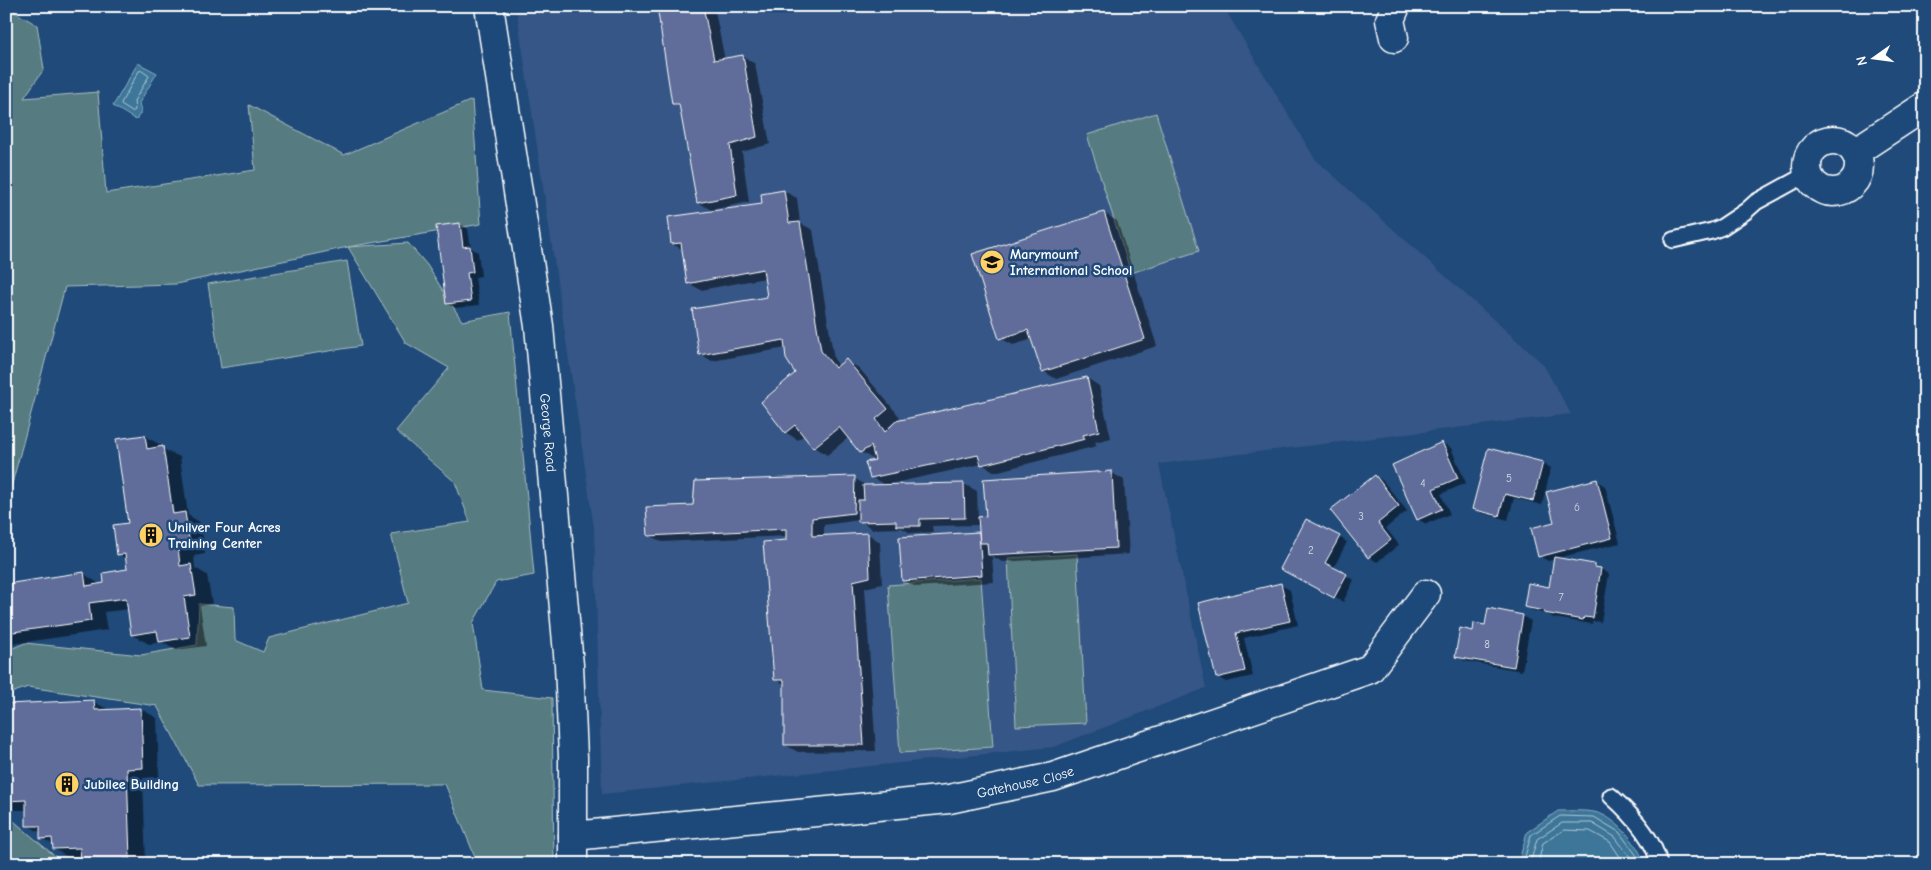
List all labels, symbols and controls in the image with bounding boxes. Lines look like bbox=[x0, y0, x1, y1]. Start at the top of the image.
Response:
north arrow bbox=[1848, 32, 1898, 82]
text: N bbox=[1853, 55, 1871, 68]
place label: Marymount International School bbox=[1010, 246, 1132, 279]
school or university icon: Marymount International School bbox=[979, 249, 1005, 275]
street label: George Road bbox=[536, 393, 560, 473]
house number: 5 bbox=[1506, 472, 1512, 485]
house number: 4 bbox=[1420, 477, 1426, 490]
house number: 6 bbox=[1574, 501, 1580, 514]
house number: 3 bbox=[1358, 510, 1364, 523]
place label: Unilver Four Acres Training Center bbox=[168, 519, 281, 552]
building icon: Unilver Four Acres Training Center bbox=[138, 522, 164, 548]
house number: 2 bbox=[1308, 544, 1314, 557]
house number: 7 bbox=[1558, 591, 1564, 604]
house number: 8 bbox=[1484, 638, 1490, 651]
street label: Gatehouse Close bbox=[975, 762, 1076, 801]
building icon: Jubilee Building bbox=[54, 771, 80, 797]
place label: Jubilee Building bbox=[84, 776, 179, 793]

